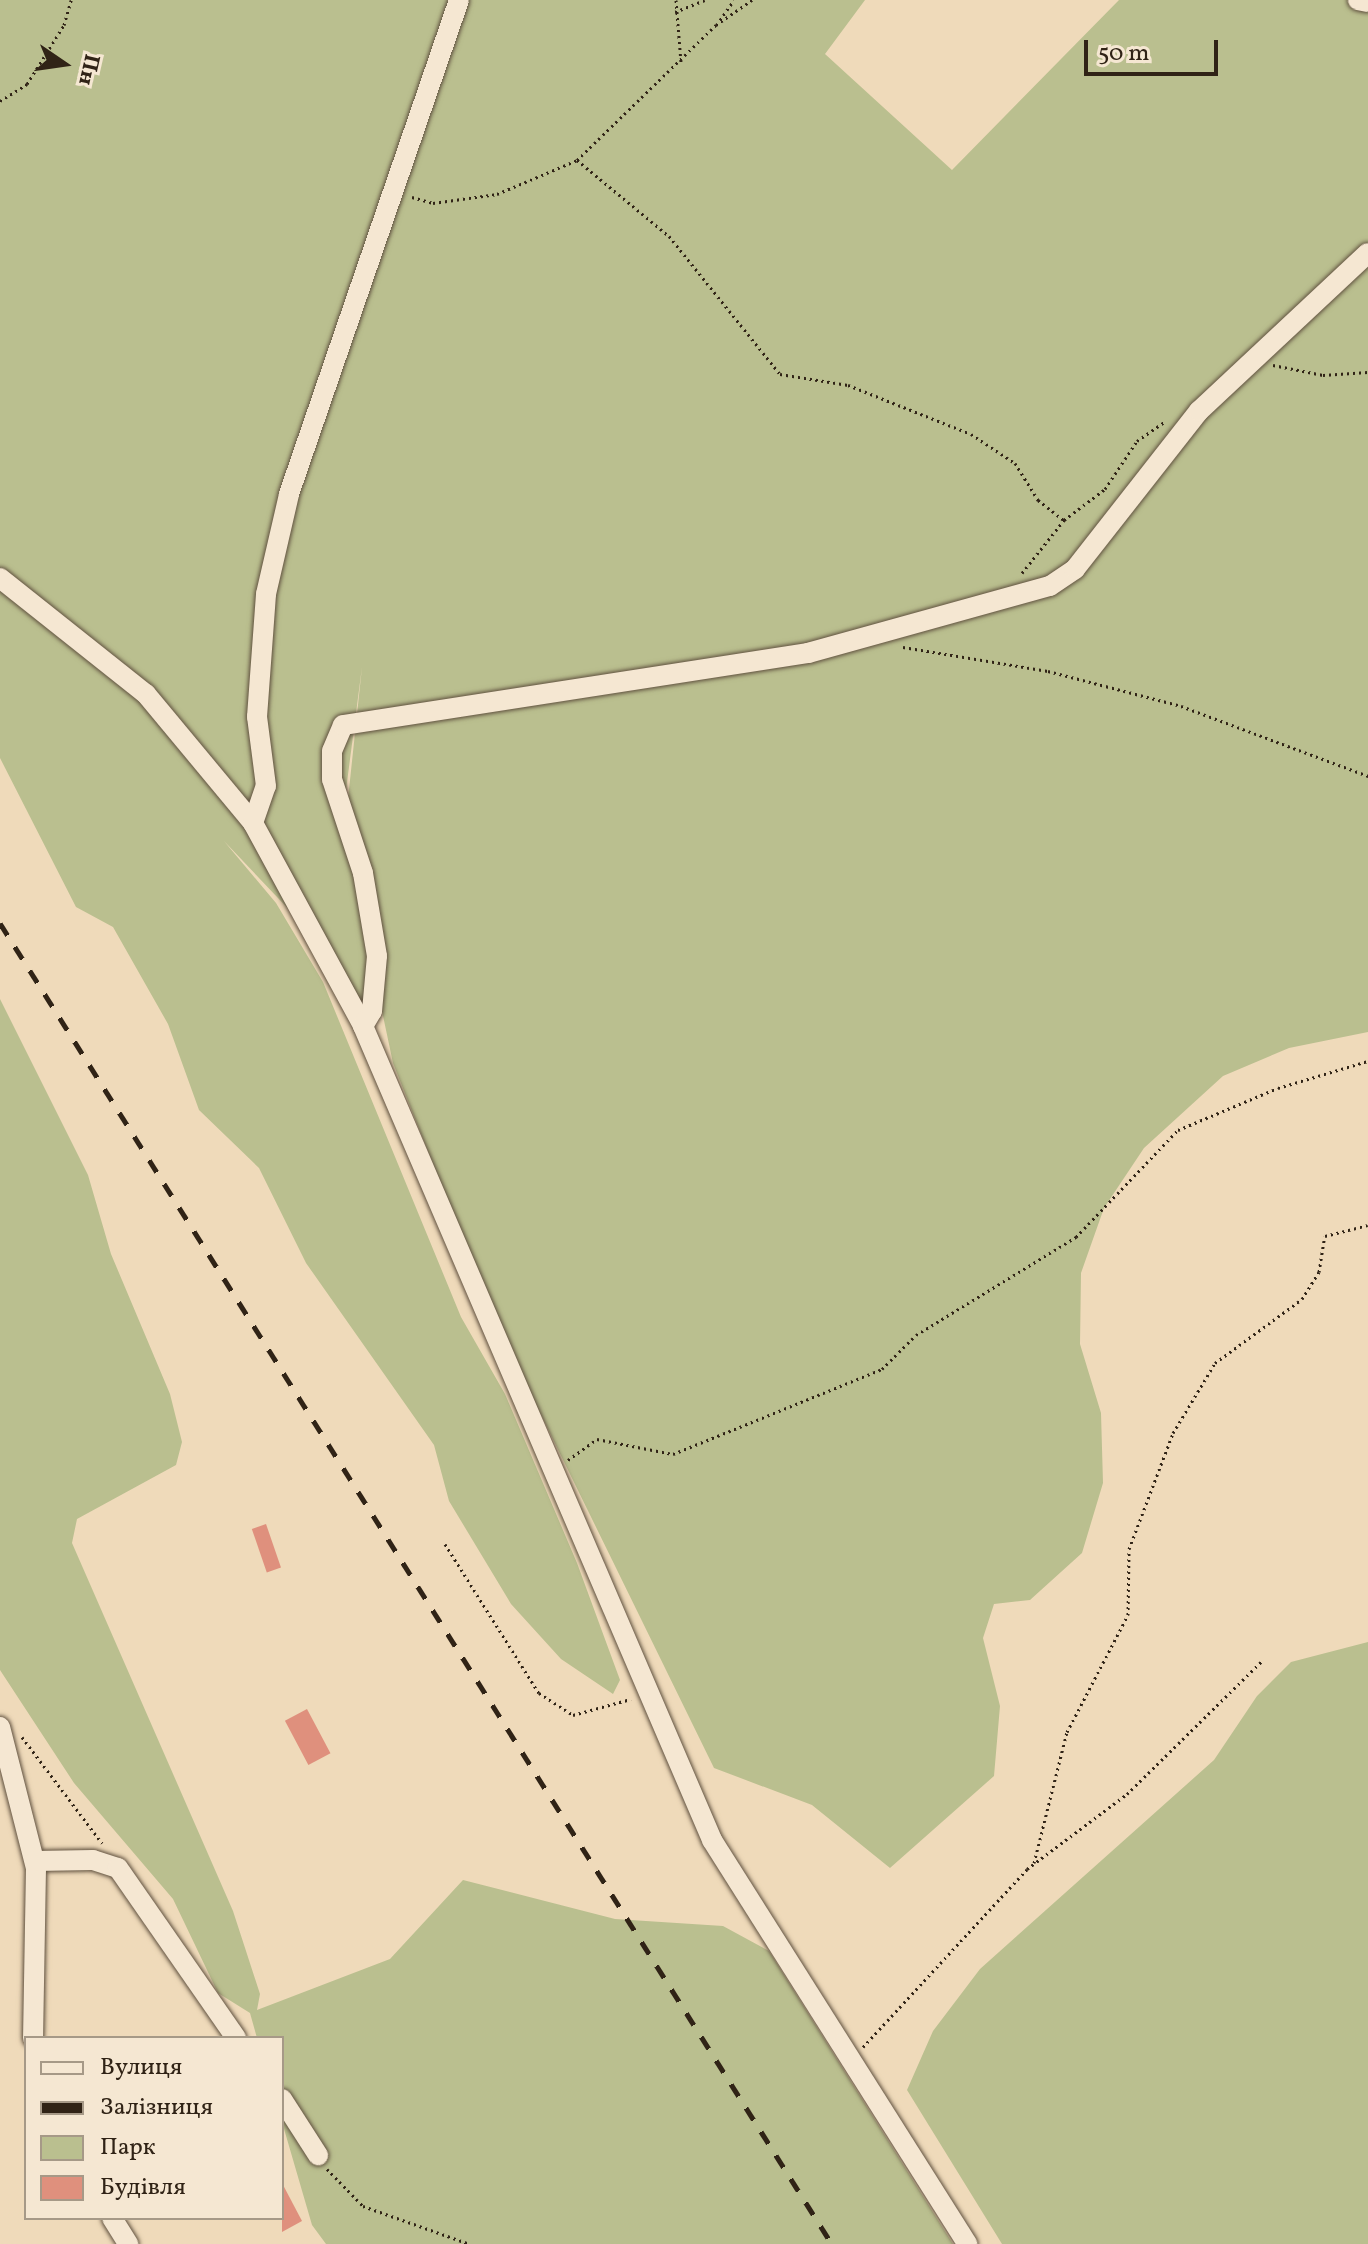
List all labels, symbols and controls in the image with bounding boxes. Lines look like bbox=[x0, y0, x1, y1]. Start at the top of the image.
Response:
north arrow bbox=[24, 24, 104, 104]
scale bar bbox=[1088, 24, 1222, 74]
text: 50 m bbox=[1098, 37, 1150, 71]
text: Пн bbox=[69, 51, 106, 88]
legend bbox=[24, 2036, 284, 2220]
text: Вулиця bbox=[100, 2051, 182, 2085]
text: Залізниця bbox=[100, 2091, 213, 2125]
text: Парк bbox=[100, 2131, 156, 2165]
text: Будівля bbox=[100, 2171, 186, 2205]

